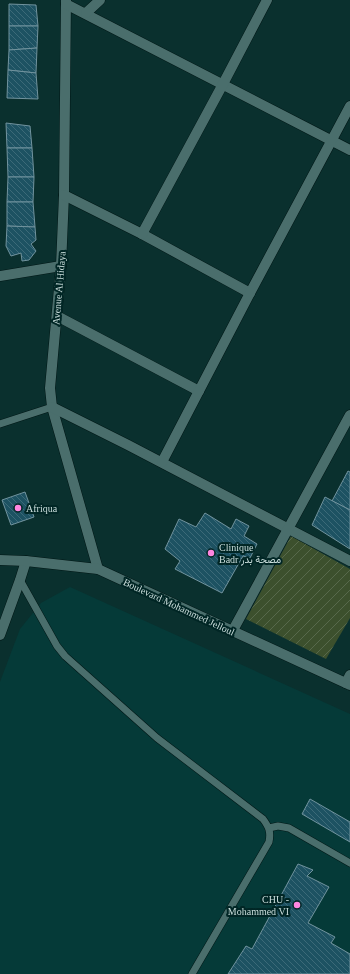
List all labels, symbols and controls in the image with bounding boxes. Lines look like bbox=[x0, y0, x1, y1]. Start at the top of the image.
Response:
street label: Avenue Al Hidaya bbox=[50, 250, 68, 325]
marker: Afriqua bbox=[13, 503, 23, 513]
place label: Afriqua bbox=[26, 503, 58, 514]
place label: Clinique Badr مصحة بدر bbox=[219, 542, 281, 566]
marker: Clinique Badr مصحة بدر bbox=[206, 548, 216, 558]
street label: Boulevard Mohammed Jelloul bbox=[122, 576, 237, 638]
place label: CHU - Mohammed VI bbox=[228, 894, 289, 917]
marker: CHU - Mohammed VI bbox=[292, 900, 302, 910]

